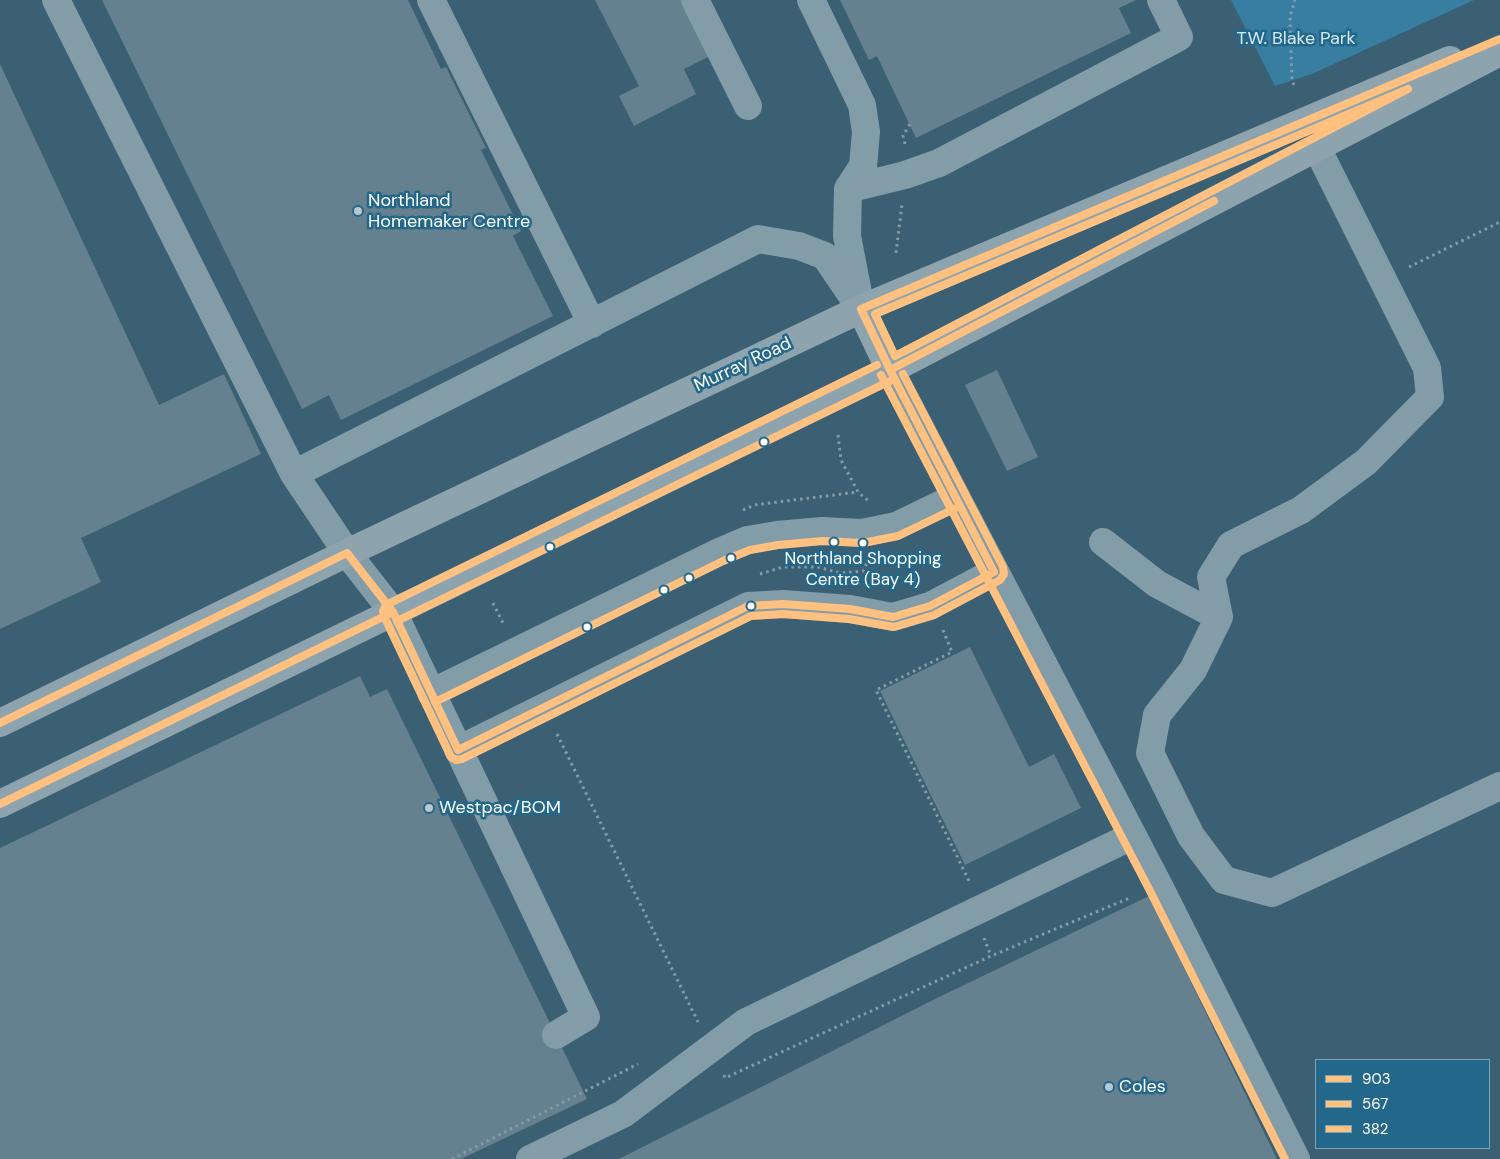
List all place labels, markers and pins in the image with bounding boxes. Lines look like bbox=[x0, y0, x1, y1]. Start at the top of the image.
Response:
place label: Northland Homemaker Centre bbox=[368, 190, 530, 232]
marker: Northland Homemaker Centre bbox=[352, 205, 364, 217]
unlabelled marker bbox=[759, 437, 769, 447]
unlabelled marker bbox=[829, 537, 839, 547]
marker: Northland Shopping Centre (Bay 4) bbox=[858, 538, 868, 548]
unlabelled marker bbox=[545, 542, 555, 552]
place label: Northland Shopping Centre (Bay 4) bbox=[785, 550, 941, 590]
unlabelled marker bbox=[726, 553, 736, 563]
unlabelled marker bbox=[684, 573, 694, 583]
unlabelled marker bbox=[659, 585, 669, 595]
unlabelled marker bbox=[746, 601, 756, 611]
unlabelled marker bbox=[582, 622, 592, 632]
place label: Westpac/BOM bbox=[439, 797, 561, 819]
marker: Westpac/BOM bbox=[423, 802, 435, 814]
place label: Coles bbox=[1119, 1076, 1166, 1098]
marker: Coles bbox=[1103, 1081, 1115, 1093]

